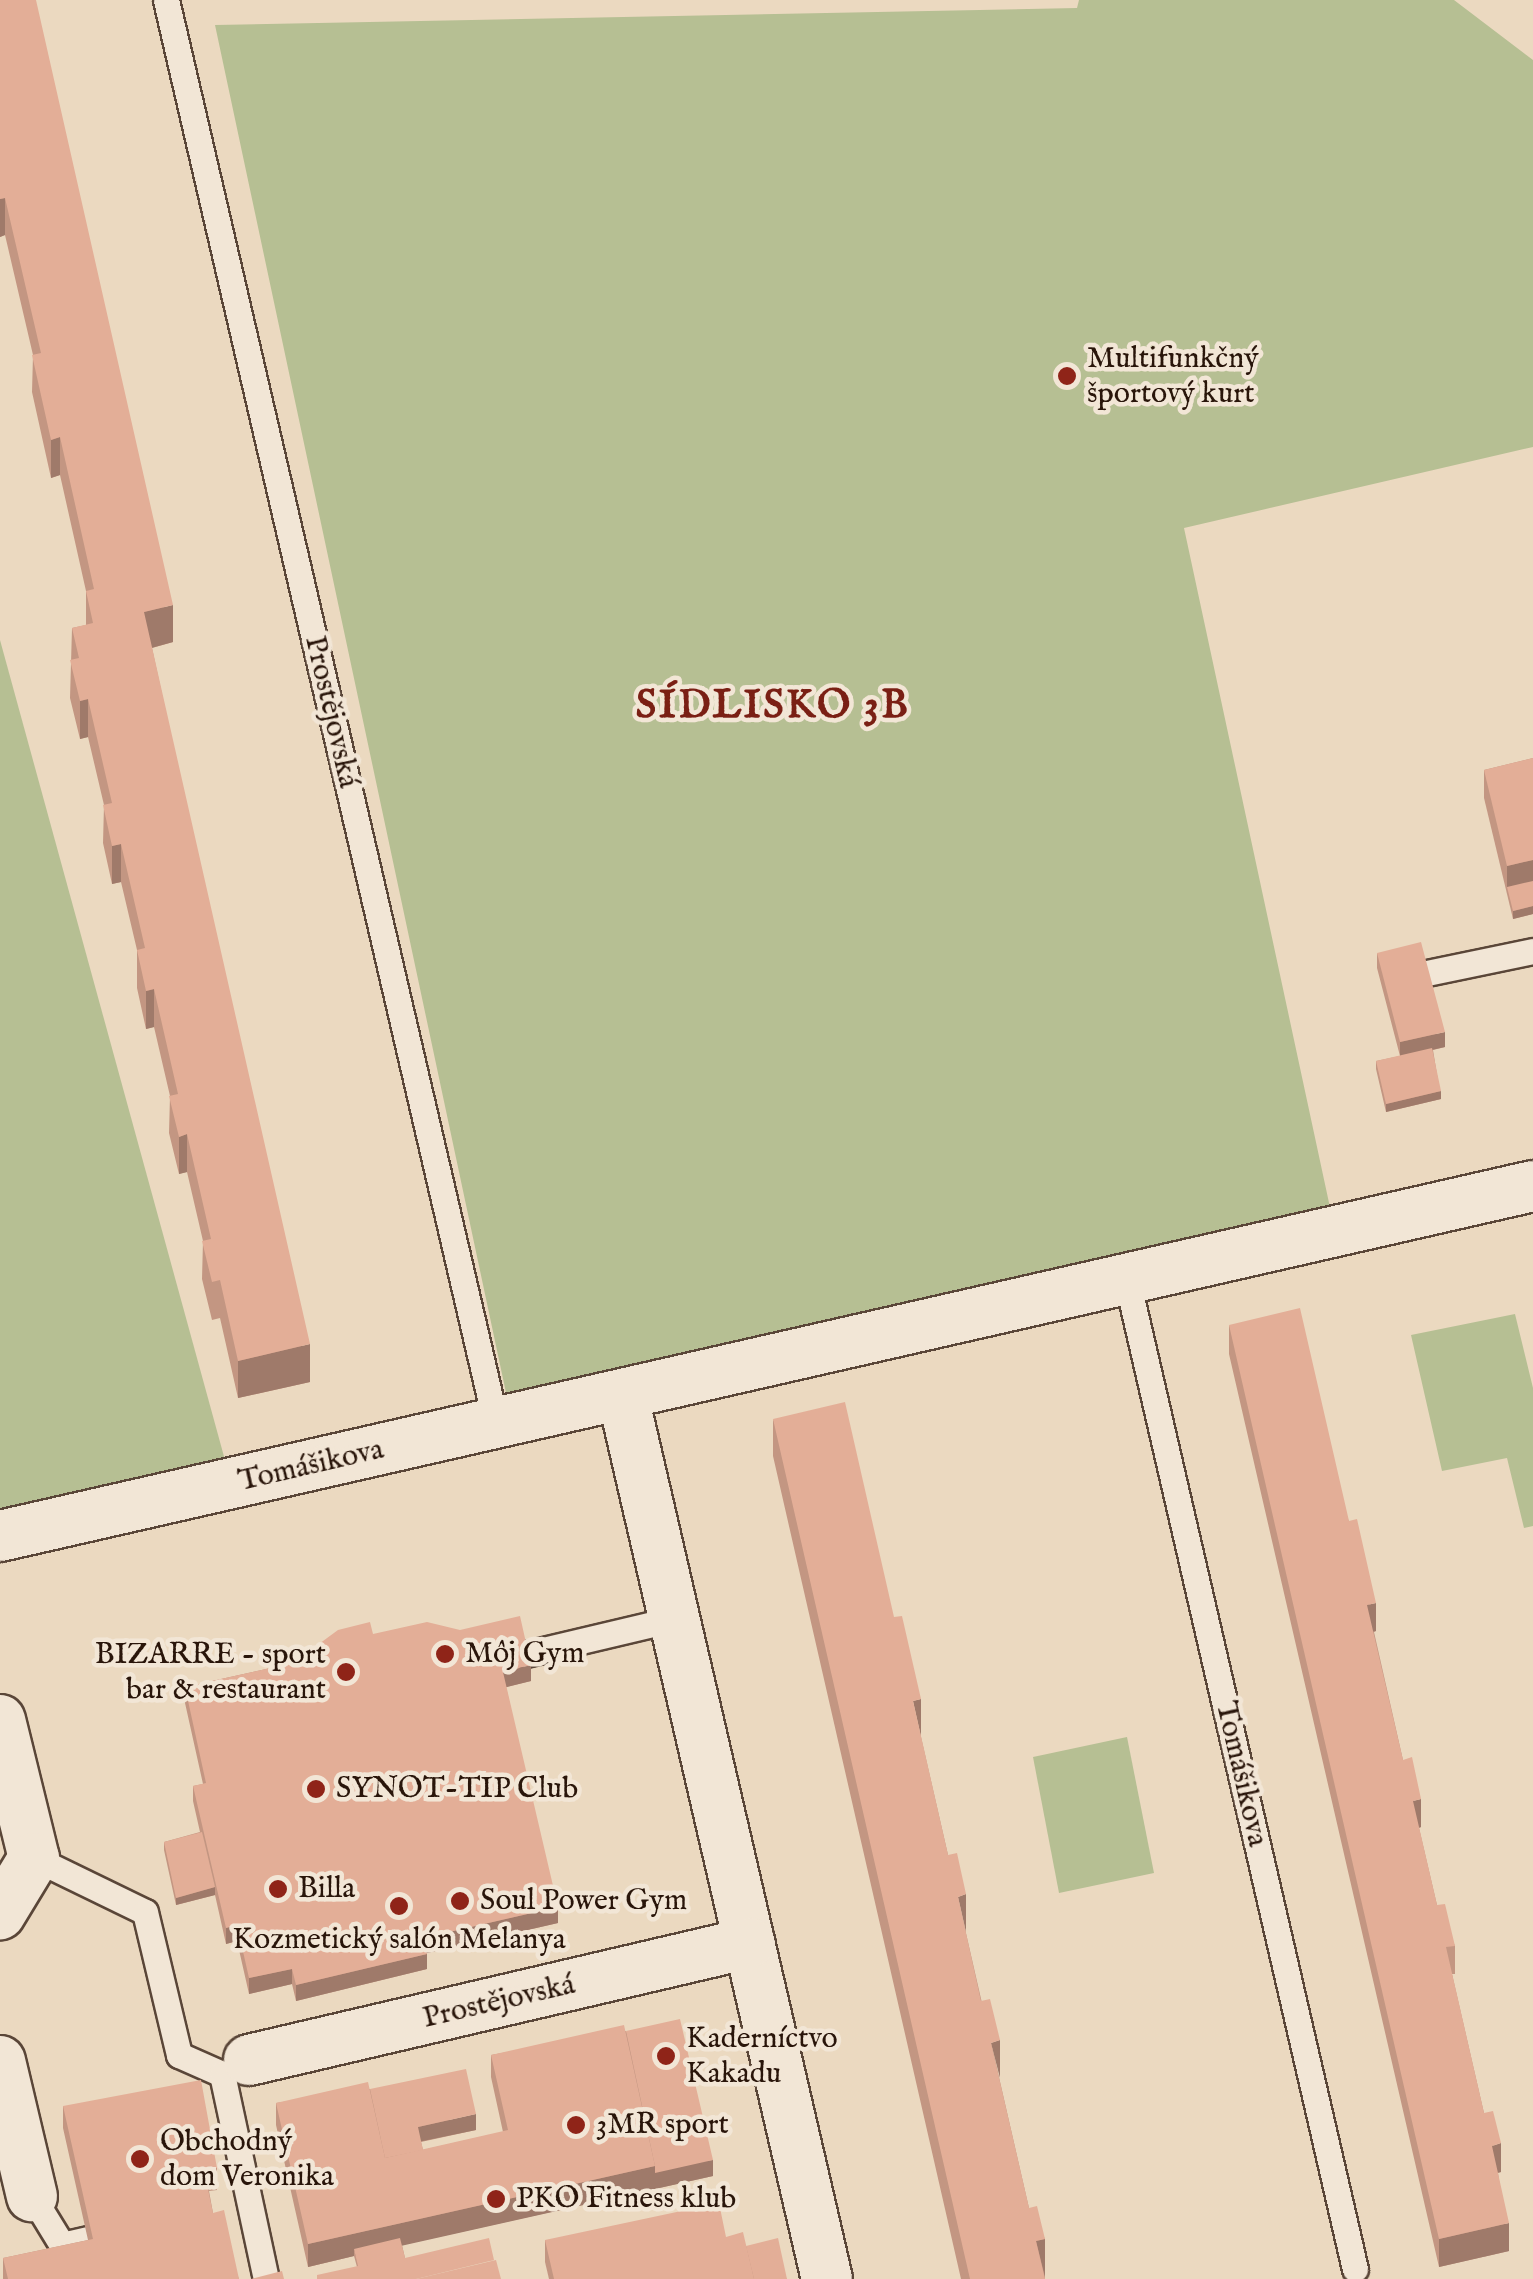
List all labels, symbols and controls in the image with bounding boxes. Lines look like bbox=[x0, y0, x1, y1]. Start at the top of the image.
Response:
place label: Multifunkčný športový kurt bbox=[1087, 341, 1259, 412]
marker: Multifunkčný športový kurt bbox=[1056, 365, 1078, 387]
street label: Prostějovská bbox=[296, 632, 366, 792]
district label: SÍDLISKO 3B bbox=[636, 683, 910, 731]
street label: Tomášikova bbox=[235, 1432, 387, 1500]
place label: Môj Gym bbox=[465, 1636, 584, 1672]
place label: BIZARRE - sport bar & restaurant bbox=[95, 1637, 326, 1708]
marker: Môj Gym bbox=[434, 1643, 456, 1665]
marker: BIZARRE - sport bar & restaurant bbox=[335, 1661, 357, 1683]
street label: Tomášikova bbox=[1207, 1698, 1275, 1850]
place label: SYNOT-TIP Club bbox=[336, 1771, 578, 1807]
marker: SYNOT-TIP Club bbox=[305, 1778, 327, 1800]
place label: Billa bbox=[298, 1871, 355, 1907]
marker: Billa bbox=[267, 1878, 289, 1900]
place label: Soul Power Gym bbox=[480, 1883, 687, 1919]
marker: Soul Power Gym bbox=[449, 1890, 471, 1912]
marker: Kozmetický salón Melanya bbox=[388, 1895, 410, 1917]
place label: Kozmetický salón Melanya bbox=[232, 1922, 566, 1958]
street label: Prostějovská bbox=[419, 1967, 579, 2037]
place label: Kaderníctvo Kakadu bbox=[686, 2021, 838, 2092]
marker: Kaderníctvo Kakadu bbox=[655, 2045, 677, 2067]
place label: 3MR sport bbox=[596, 2107, 729, 2143]
marker: 3MR sport bbox=[565, 2114, 587, 2136]
place label: Obchodný dom Veronika bbox=[160, 2124, 334, 2194]
marker: Obchodný dom Veronika bbox=[129, 2148, 151, 2170]
place label: PKO Fitness klub bbox=[516, 2181, 736, 2217]
marker: PKO Fitness klub bbox=[485, 2188, 507, 2210]

